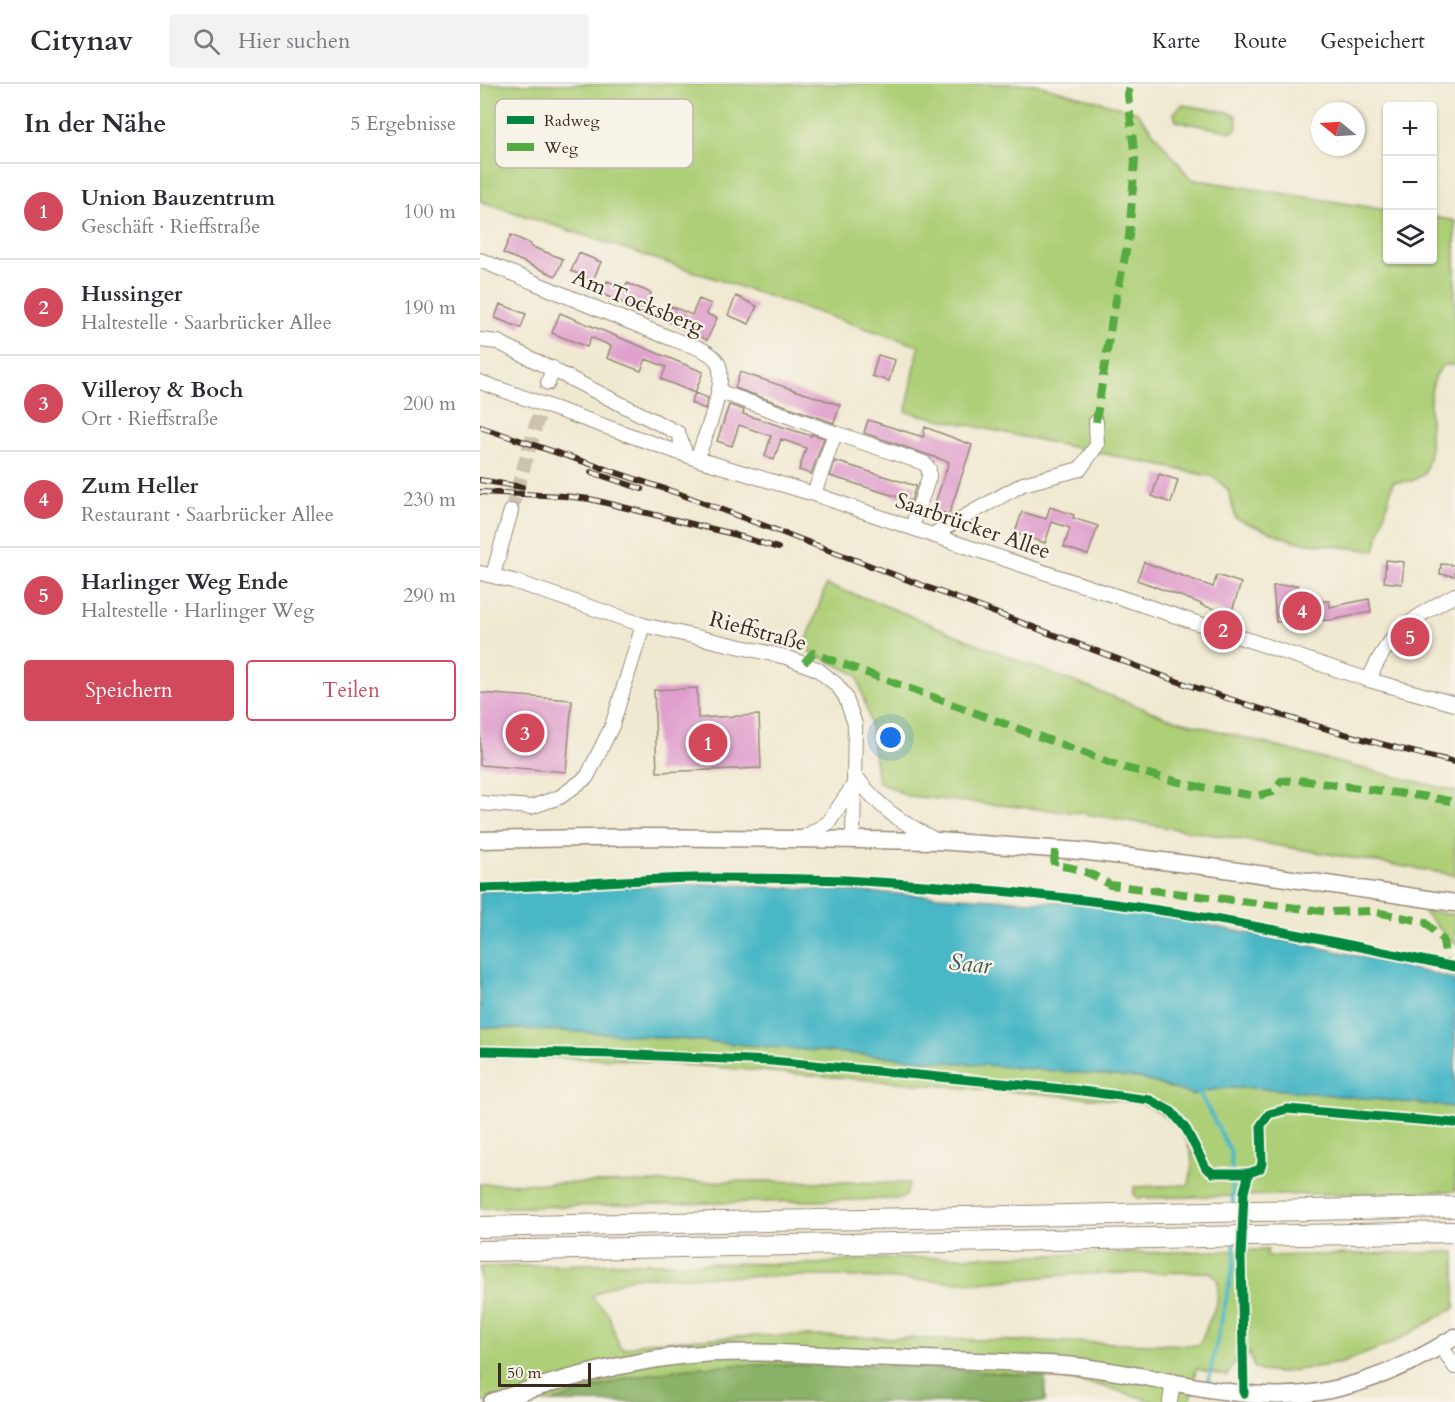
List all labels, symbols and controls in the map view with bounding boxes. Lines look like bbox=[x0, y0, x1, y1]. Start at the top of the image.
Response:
search box bbox=[169, 14, 589, 68]
text: Citynav bbox=[30, 22, 133, 60]
icon: search bbox=[190, 25, 223, 58]
text: Hier suchen bbox=[238, 26, 350, 56]
text: Karte bbox=[1152, 27, 1201, 56]
text: Route bbox=[1234, 27, 1287, 56]
text: Gespeichert bbox=[1320, 27, 1425, 56]
legend bbox=[495, 99, 693, 168]
north arrow bbox=[1311, 102, 1365, 156]
map controls bbox=[1383, 102, 1437, 264]
button: + bbox=[1383, 102, 1437, 156]
text: In der Nähe bbox=[24, 106, 166, 141]
text: 5 Ergebnisse bbox=[350, 110, 456, 137]
text: Radweg bbox=[544, 110, 600, 132]
text: Weg bbox=[543, 137, 578, 159]
button: − bbox=[1383, 156, 1437, 210]
text: Union Bauzentrum bbox=[81, 183, 275, 213]
text: 1 bbox=[38, 198, 49, 225]
text: 100 m bbox=[403, 198, 456, 225]
button: layers bbox=[1383, 210, 1437, 264]
text: Geschäft · Rieffstraße bbox=[81, 213, 260, 240]
street label: Am Tocksberg bbox=[568, 262, 709, 342]
text: Hussinger bbox=[81, 279, 183, 309]
text: 2 bbox=[38, 294, 49, 321]
text: 190 m bbox=[403, 294, 456, 321]
text: Haltestelle · Saarbrücker Allee bbox=[81, 309, 332, 336]
text: Villeroy & Boch bbox=[81, 375, 243, 405]
text: 3 bbox=[38, 390, 49, 417]
text: 200 m bbox=[403, 390, 456, 417]
text: Ort · Rieffstraße bbox=[81, 405, 218, 432]
text: Zum Heller bbox=[81, 471, 198, 501]
street label: Saarbrücker Allee bbox=[891, 485, 1055, 567]
text: 4 bbox=[38, 486, 49, 513]
text: 230 m bbox=[403, 486, 456, 513]
text: Restaurant · Saarbrücker Allee bbox=[81, 501, 334, 528]
text: Harlinger Weg Ende bbox=[81, 567, 289, 597]
text: 5 bbox=[38, 582, 49, 609]
text: 290 m bbox=[403, 582, 456, 609]
pin: 4 bbox=[1282, 588, 1322, 634]
text: Haltestelle · Harlinger Weg bbox=[81, 597, 314, 624]
street label: Rieffstraße bbox=[706, 604, 810, 658]
pin: 2 bbox=[1204, 608, 1242, 652]
pin: 5 bbox=[1390, 614, 1430, 660]
button: Speichern bbox=[24, 660, 234, 721]
button: Teilen bbox=[246, 660, 456, 721]
pin: 3 bbox=[506, 710, 544, 756]
pin: 1 bbox=[688, 720, 728, 766]
your location bbox=[876, 723, 905, 752]
water label: Saar bbox=[947, 946, 994, 982]
scale bar bbox=[498, 1360, 591, 1388]
text: 50 m bbox=[507, 1362, 541, 1384]

